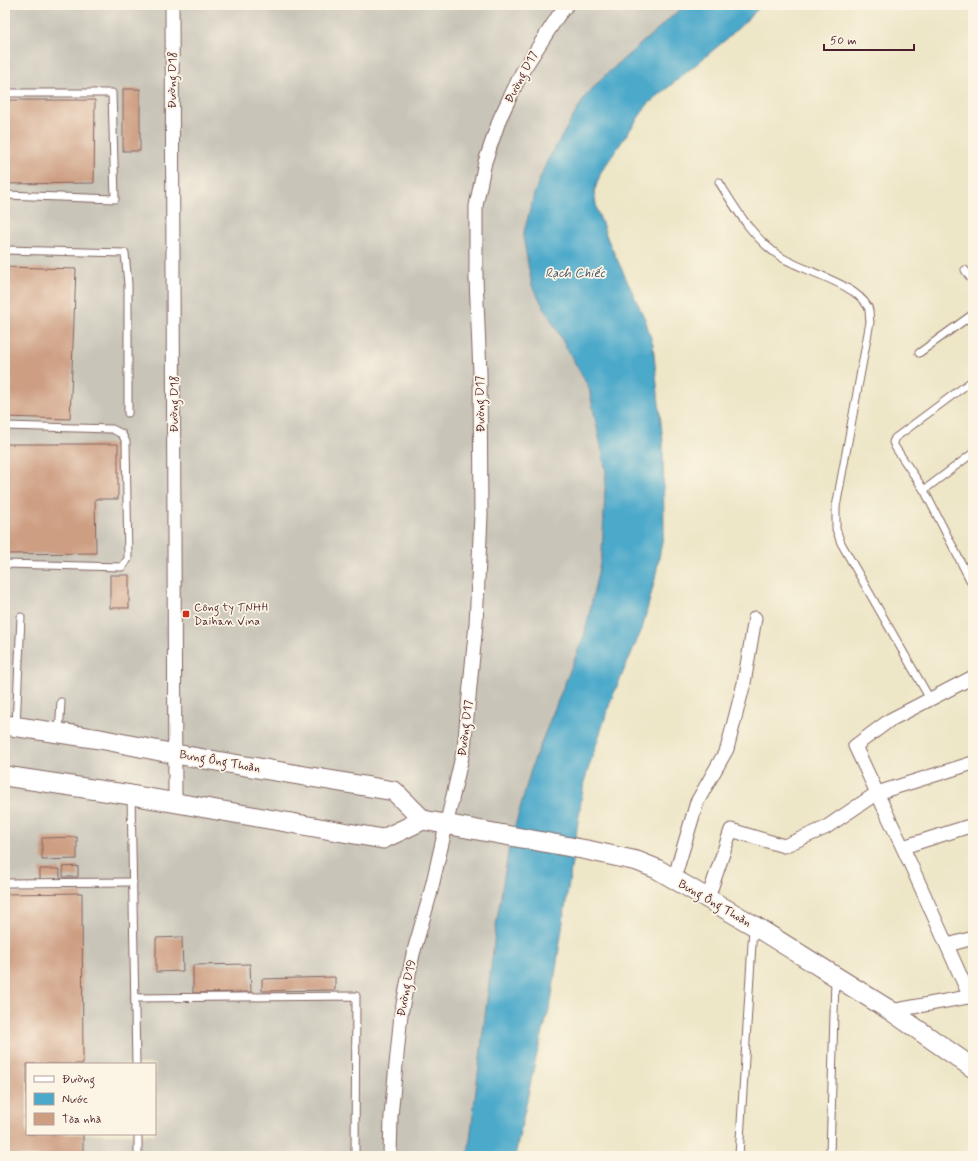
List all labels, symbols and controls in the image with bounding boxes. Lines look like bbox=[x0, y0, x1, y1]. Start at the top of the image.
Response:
scale bar bbox=[824, 26, 914, 52]
text: 50 m bbox=[830, 33, 857, 49]
street label: Đường D17 bbox=[502, 49, 543, 107]
street label: Đường D18 bbox=[165, 52, 182, 109]
water label: Rạch Chiếc bbox=[545, 265, 606, 282]
street label: Đường D18 bbox=[167, 376, 184, 433]
street label: Đường D17 bbox=[473, 376, 490, 432]
place label: Công ty TNHH Daihan Vina bbox=[194, 600, 268, 630]
marker: Công ty TNHH Daihan Vina bbox=[181, 609, 191, 619]
street label: Đường D17 bbox=[455, 699, 478, 757]
street label: Bưng Ông Thoàn bbox=[178, 747, 262, 778]
street label: Bưng Ông Thoàn bbox=[675, 876, 754, 932]
street label: Đường D19 bbox=[394, 958, 421, 1018]
legend bbox=[26, 1063, 156, 1135]
text: Đường bbox=[62, 1072, 95, 1089]
text: Nước bbox=[62, 1092, 88, 1108]
text: Tòa nhà bbox=[62, 1112, 102, 1128]

